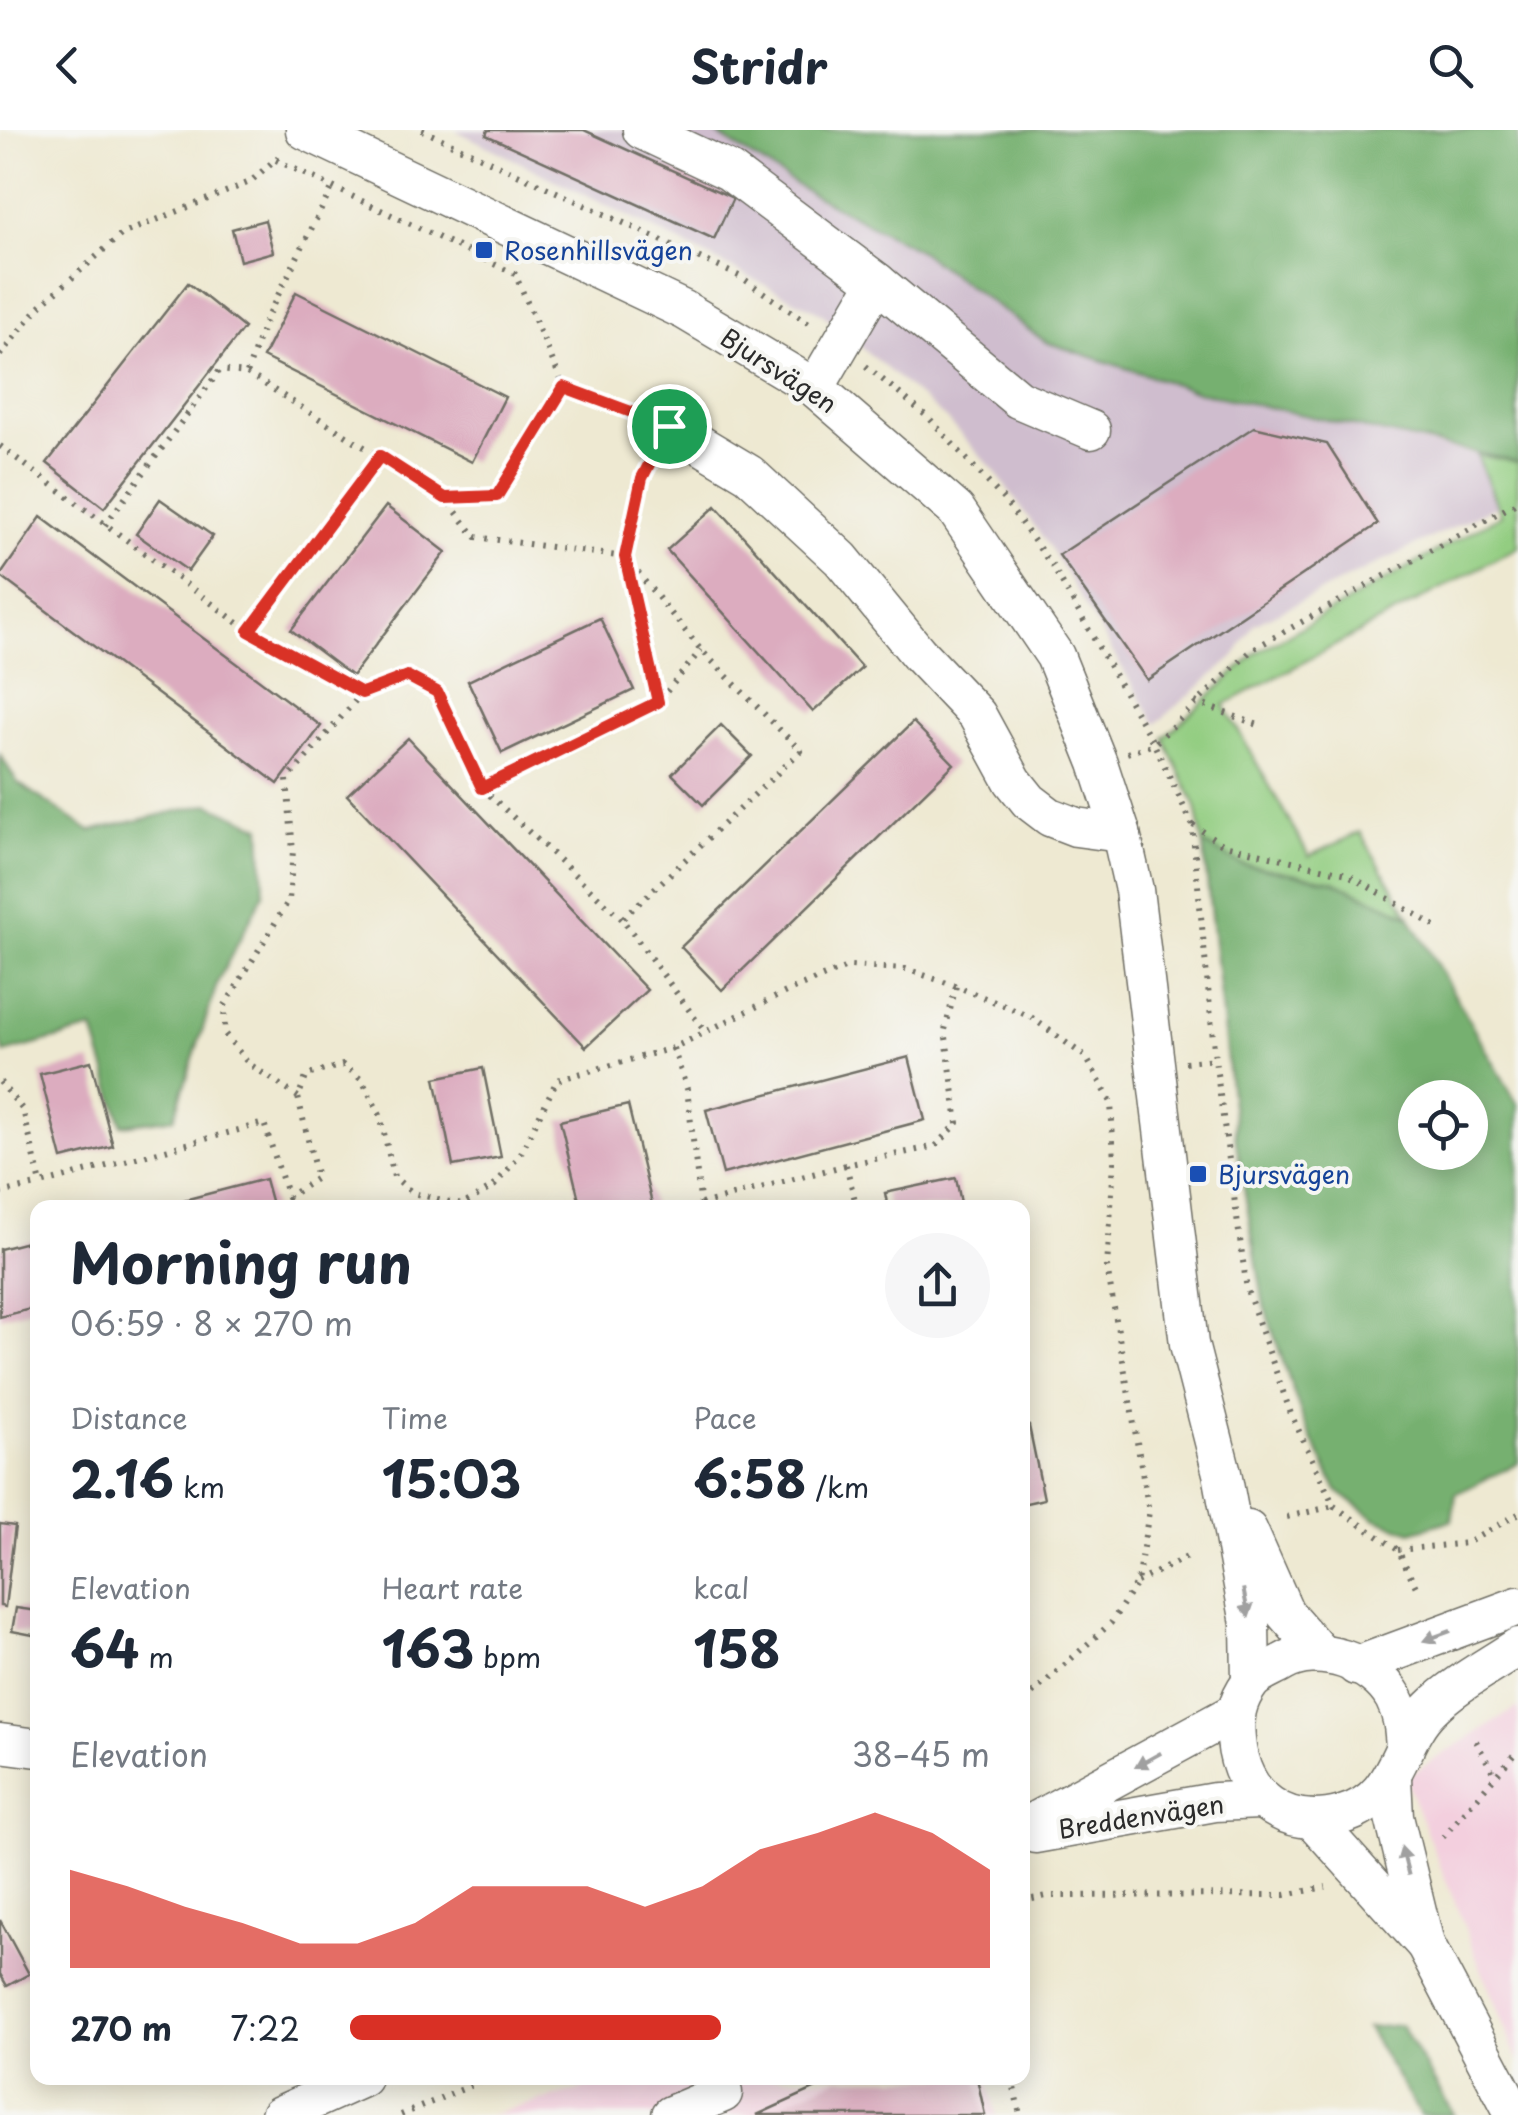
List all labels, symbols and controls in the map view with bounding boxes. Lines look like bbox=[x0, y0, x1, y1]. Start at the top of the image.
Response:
text: Stridr bbox=[690, 31, 828, 99]
icon: back bbox=[40, 38, 95, 93]
icon: search bbox=[1423, 38, 1478, 93]
place label: Rosenhillsvägen bbox=[504, 231, 693, 269]
marker: Rosenhillsvägen bbox=[473, 239, 495, 261]
street label: Bjursvägen bbox=[713, 318, 845, 422]
pin bbox=[627, 384, 712, 469]
icon: arrive bbox=[642, 399, 697, 454]
map controls bbox=[1398, 1080, 1488, 1170]
button: locate bbox=[1398, 1080, 1488, 1170]
place label: Bjursvägen bbox=[1218, 1155, 1350, 1193]
marker: Bjursvägen bbox=[1187, 1163, 1209, 1185]
text: Morning run bbox=[70, 1220, 412, 1303]
button: share bbox=[885, 1233, 990, 1338]
text: 06:59 · 8 × 270 m bbox=[70, 1299, 353, 1347]
text: Distance bbox=[70, 1396, 188, 1439]
text: Time bbox=[382, 1396, 448, 1439]
text: Pace bbox=[693, 1396, 757, 1439]
text: 2.16 bbox=[70, 1439, 174, 1515]
text: 15:03 bbox=[382, 1439, 521, 1515]
text: 6:58 bbox=[693, 1439, 806, 1515]
text: km bbox=[174, 1465, 225, 1508]
text: /km bbox=[806, 1465, 869, 1508]
text: Elevation bbox=[70, 1566, 191, 1609]
text: Heart rate bbox=[382, 1566, 523, 1609]
text: kcal bbox=[693, 1566, 749, 1609]
one-way arrow bbox=[1239, 1588, 1255, 1619]
text: 64 bbox=[70, 1609, 139, 1685]
text: 163 bbox=[382, 1609, 474, 1685]
text: 158 bbox=[693, 1609, 780, 1685]
one-way arrow bbox=[1422, 1629, 1452, 1644]
text: m bbox=[139, 1635, 174, 1678]
text: bpm bbox=[474, 1635, 541, 1678]
text: Elevation bbox=[70, 1730, 208, 1778]
text: 38–45 m bbox=[852, 1730, 990, 1778]
one-way arrow bbox=[1134, 1751, 1162, 1768]
street label: Breddenvägen bbox=[1055, 1784, 1227, 1848]
one-way arrow bbox=[1397, 1845, 1412, 1876]
text: 270 m bbox=[70, 2004, 172, 2052]
text: 7:22 bbox=[230, 2004, 300, 2052]

